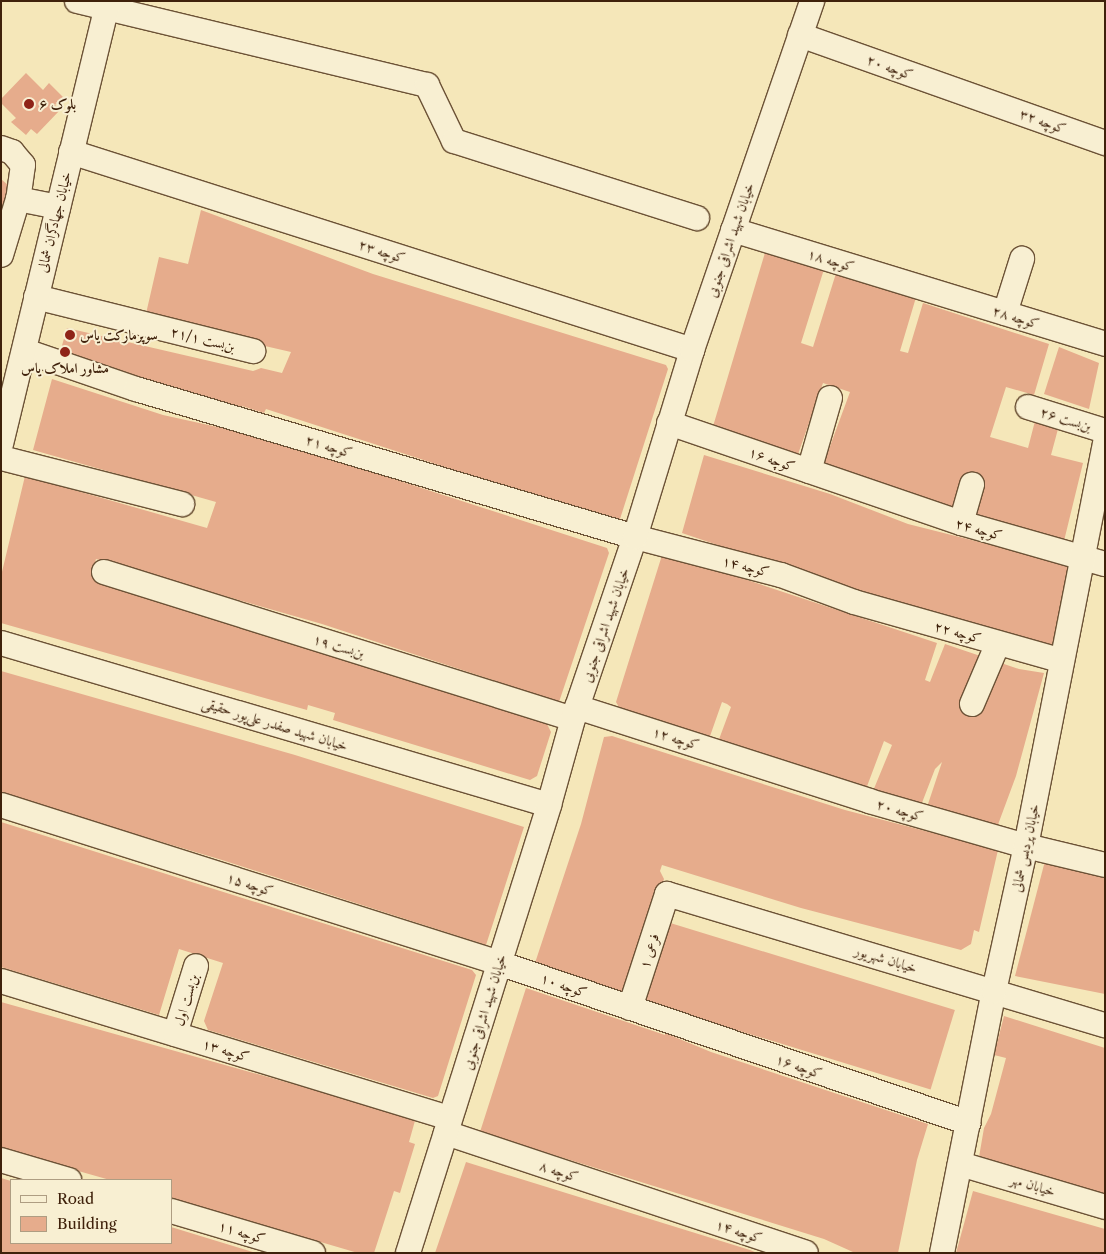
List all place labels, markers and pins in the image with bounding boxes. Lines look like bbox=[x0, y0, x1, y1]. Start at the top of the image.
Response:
place label: بلوک ۶ bbox=[39, 96, 76, 112]
marker: بلوک ۶ bbox=[23, 98, 35, 110]
place label: سوپرمارکت یاس bbox=[80, 327, 158, 343]
marker: سوپرمارکت یاس bbox=[64, 329, 76, 341]
marker: مشاور املاک یاس bbox=[59, 346, 71, 358]
place label: مشاور املاک یاس bbox=[21, 360, 109, 376]

